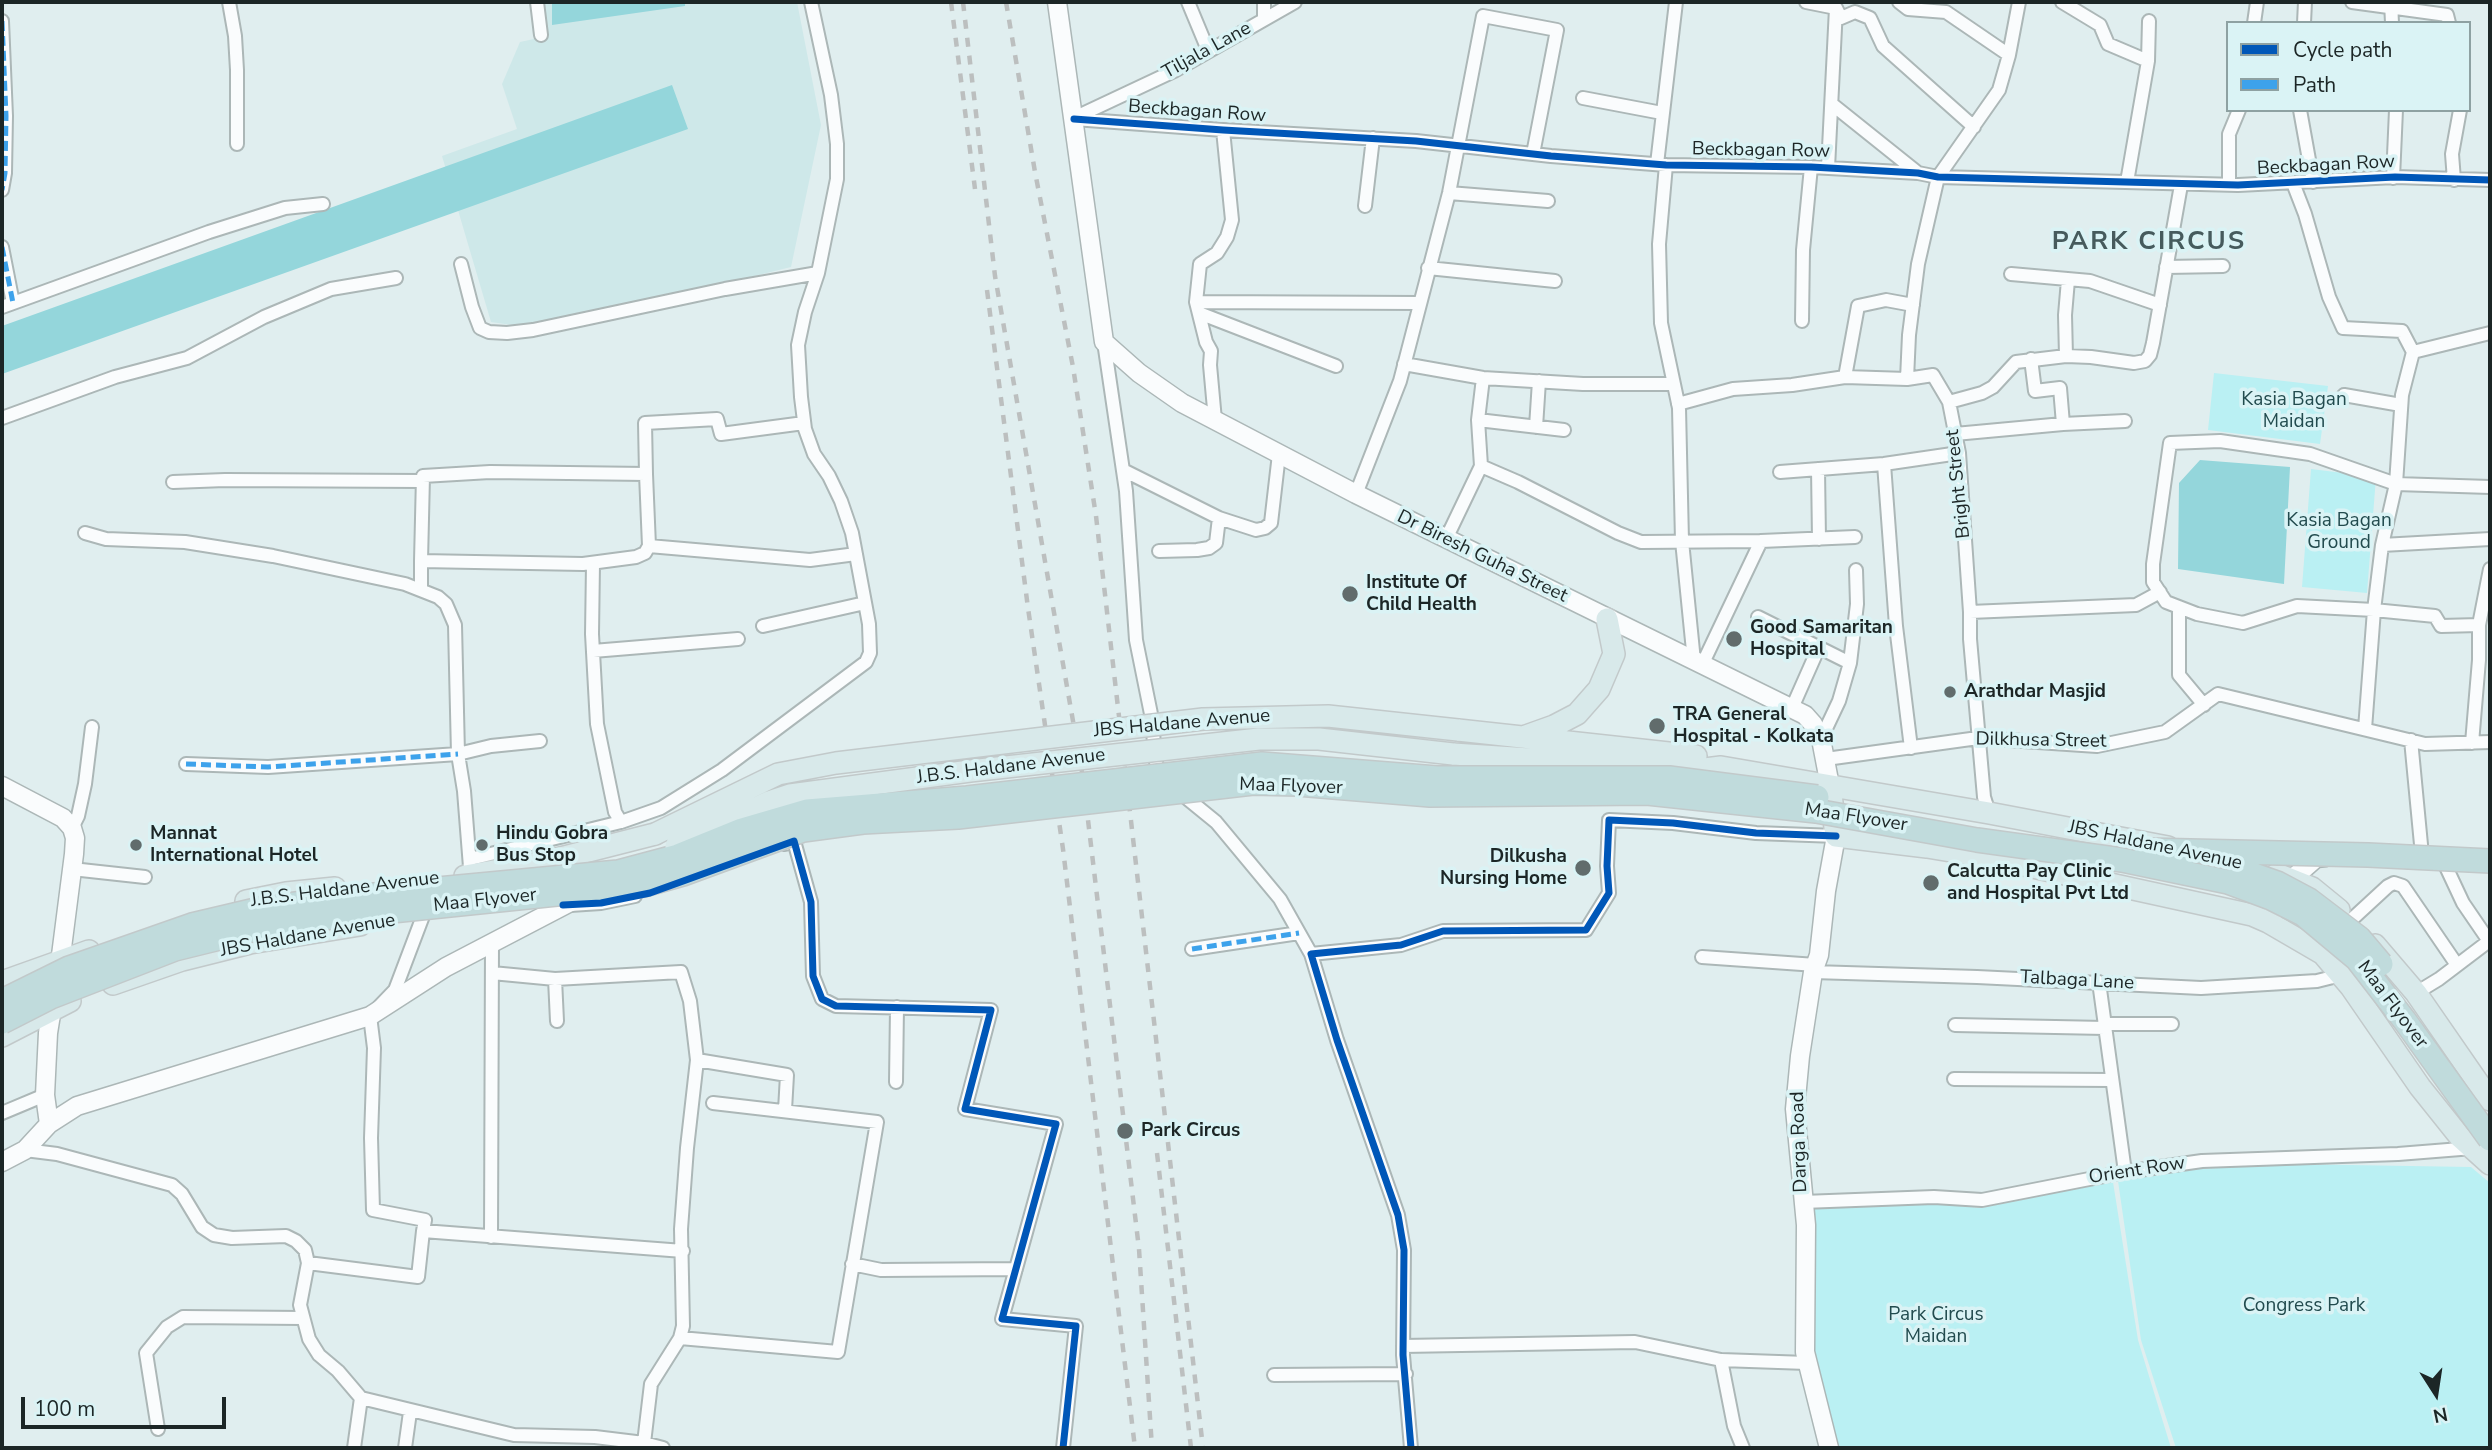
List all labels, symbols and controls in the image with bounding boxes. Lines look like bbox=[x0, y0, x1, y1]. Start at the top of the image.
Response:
street label: Tiljala Lane bbox=[1159, 17, 1255, 85]
legend bbox=[2226, 21, 2471, 112]
text: Cycle path bbox=[2293, 36, 2392, 64]
text: Path bbox=[2293, 71, 2336, 99]
street label: Beckbagan Row bbox=[1127, 96, 1267, 128]
street label: Beckbagan Row bbox=[1692, 138, 1830, 164]
street label: Beckbagan Row bbox=[2256, 151, 2396, 181]
district label: PARK CIRCUS bbox=[2053, 227, 2245, 259]
park label: Kasia Bagan Maidan bbox=[2241, 389, 2347, 433]
street label: Bright Street bbox=[1942, 428, 1976, 540]
street label: Dr Biresh Guha Street bbox=[1393, 506, 1571, 608]
park label: Kasia Bagan Ground bbox=[2286, 510, 2392, 554]
place label: Institute Of Child Health bbox=[1366, 572, 1477, 616]
marker: Institute Of Child Health bbox=[1340, 584, 1360, 604]
place label: Good Samaritan Hospital bbox=[1750, 617, 1893, 661]
marker: Good Samaritan Hospital bbox=[1724, 629, 1744, 649]
place label: Arathdar Masjid bbox=[1964, 681, 2106, 703]
marker: Arathdar Masjid bbox=[1942, 684, 1958, 700]
place label: TRA General Hospital - Kolkata bbox=[1673, 704, 1834, 748]
street label: JBS Haldane Avenue bbox=[1093, 705, 1271, 743]
marker: TRA General Hospital - Kolkata bbox=[1647, 716, 1667, 736]
street label: Dilkhusa Street bbox=[1975, 728, 2107, 754]
street label: J.B.S. Haldane Avenue bbox=[915, 744, 1107, 790]
street label: Maa Flyover bbox=[1239, 774, 1343, 800]
street label: Maa Flyover bbox=[1803, 799, 1909, 837]
street label: JBS Haldane Avenue bbox=[2066, 816, 2244, 876]
place label: Mannat International Hotel bbox=[150, 823, 318, 867]
place label: Hindu Gobra Bus Stop bbox=[496, 823, 608, 867]
marker: Mannat International Hotel bbox=[128, 837, 144, 853]
marker: Hindu Gobra Bus Stop bbox=[474, 837, 490, 853]
place label: Dilkusha Nursing Home bbox=[1440, 846, 1567, 890]
marker: Dilkusha Nursing Home bbox=[1573, 858, 1593, 878]
place label: Calcutta Pay Clinic and Hospital Pvt Ltd bbox=[1947, 861, 2129, 905]
street label: J.B.S. Haldane Avenue bbox=[249, 867, 441, 913]
marker: Calcutta Pay Clinic and Hospital Pvt Ltd bbox=[1921, 873, 1941, 893]
street label: Maa Flyover bbox=[432, 884, 538, 918]
street label: JBS Haldane Avenue bbox=[219, 909, 397, 963]
street label: Maa Flyover bbox=[2352, 957, 2432, 1053]
street label: Talbaga Lane bbox=[2019, 967, 2135, 995]
street label: Darga Road bbox=[1787, 1091, 1813, 1193]
place label: Park Circus bbox=[1141, 1120, 1240, 1142]
marker: Park Circus bbox=[1115, 1121, 1135, 1141]
street label: Orient Row bbox=[2087, 1152, 2187, 1190]
park label: Congress Park bbox=[2243, 1295, 2365, 1317]
park label: Park Circus Maidan bbox=[1888, 1304, 1984, 1348]
north arrow bbox=[2401, 1359, 2471, 1429]
scale bar bbox=[24, 1384, 229, 1428]
text: 100 m bbox=[34, 1395, 95, 1423]
text: N bbox=[2431, 1400, 2450, 1429]

